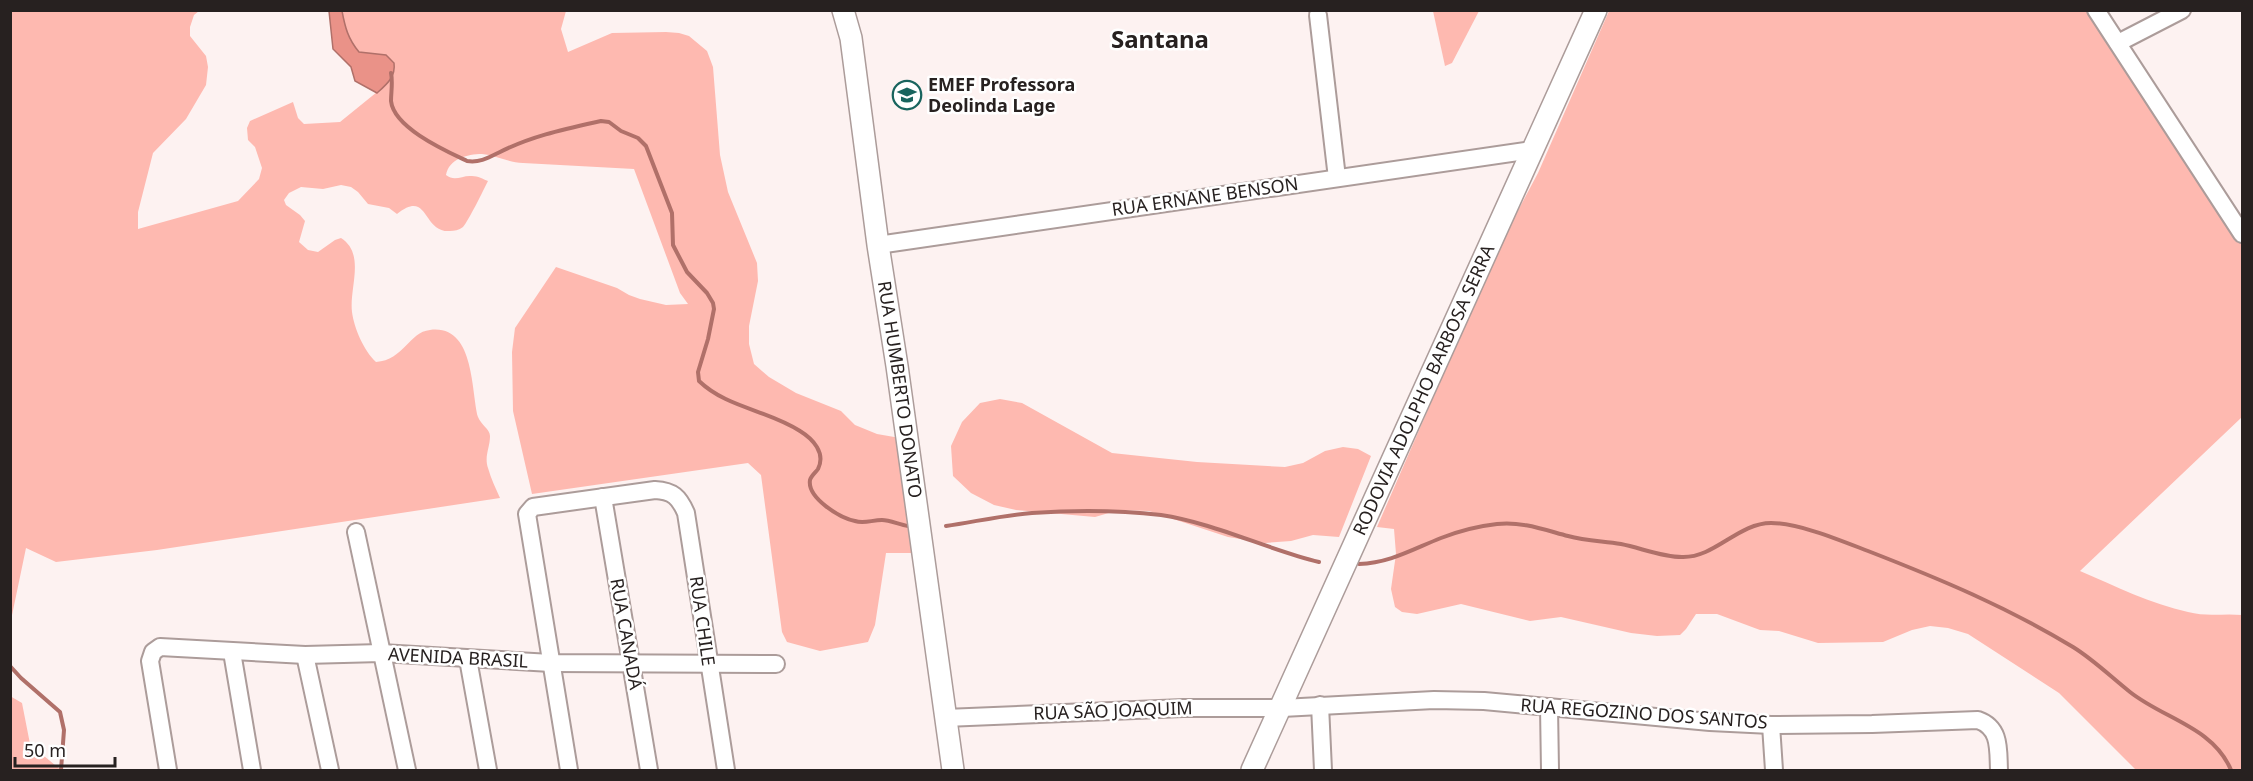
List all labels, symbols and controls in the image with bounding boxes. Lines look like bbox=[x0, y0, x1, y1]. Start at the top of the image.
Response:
district label: Santana bbox=[1111, 22, 1209, 55]
place label: EMEF Professora Deolinda Lage bbox=[928, 72, 1075, 117]
school or university icon: EMEF Professora Deolinda Lage bbox=[891, 79, 923, 111]
street label: RUA ERNANE BENSON bbox=[1110, 171, 1300, 221]
street label: RODOVIA ADOLPHO BARBOSA SERRA bbox=[1347, 240, 1499, 539]
street label: RUA HUMBERTO DONATO bbox=[873, 279, 928, 500]
street label: RUA CHILE bbox=[685, 574, 721, 667]
street label: RUA CANADÁ bbox=[605, 576, 649, 692]
street label: AVENIDA BRASIL bbox=[387, 641, 529, 673]
street label: RUA REGOZINO DOS SANTOS bbox=[1520, 692, 1769, 734]
street label: RUA SÃO JOAQUIM bbox=[1033, 695, 1193, 725]
scale bar bbox=[15, 730, 116, 768]
text: 50 m bbox=[24, 738, 66, 762]

